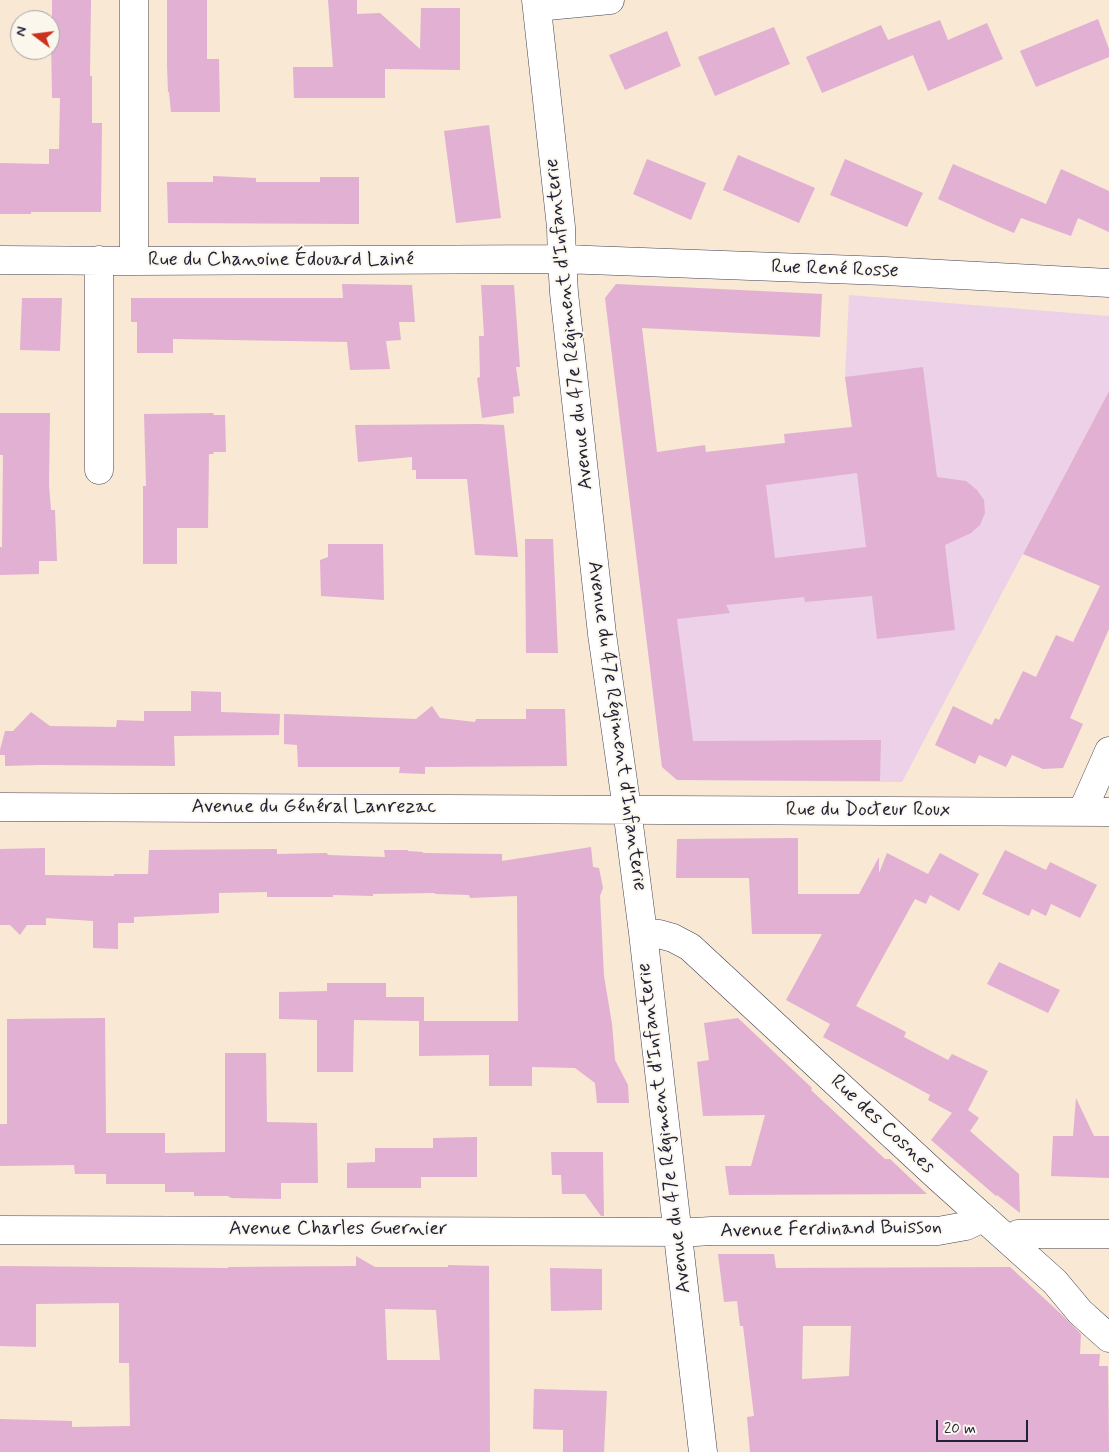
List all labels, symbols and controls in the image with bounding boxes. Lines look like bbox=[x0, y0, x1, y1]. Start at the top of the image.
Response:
north arrow bbox=[10, 10, 60, 60]
text: N bbox=[12, 25, 31, 38]
street label: Avenue du 47e Régiment d'Infanterie bbox=[541, 157, 599, 491]
street label: Rue du Chanoine Édouard Lainé bbox=[148, 249, 414, 273]
street label: Rue René Rosse bbox=[771, 256, 899, 284]
street label: Avenue du 47e Régiment d'Infanterie bbox=[581, 559, 651, 893]
street label: Avenue du Général Lanrezac bbox=[191, 796, 437, 820]
street label: Rue du Docteur Roux bbox=[786, 799, 950, 823]
street label: Avenue du 47e Régiment d'Infanterie bbox=[633, 961, 697, 1295]
street label: Rue des Cosnes bbox=[825, 1071, 939, 1179]
street label: Avenue Ferdinand Buisson bbox=[720, 1216, 942, 1244]
street label: Avenue Charles Guernier bbox=[229, 1218, 447, 1242]
scale bar bbox=[939, 1410, 1032, 1442]
text: 20 m bbox=[944, 1419, 976, 1439]

